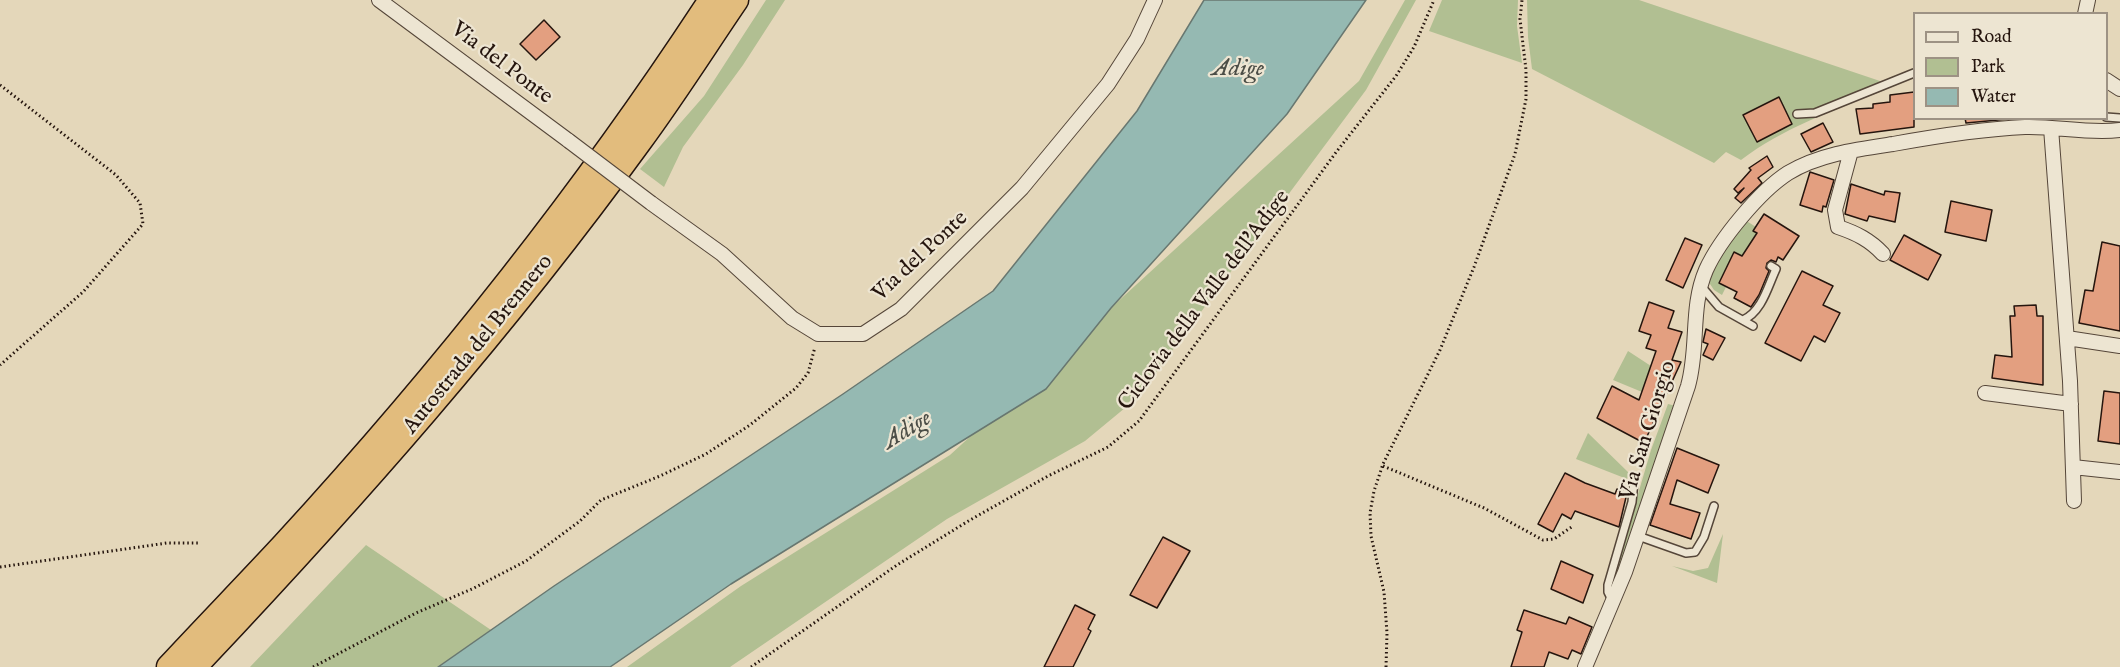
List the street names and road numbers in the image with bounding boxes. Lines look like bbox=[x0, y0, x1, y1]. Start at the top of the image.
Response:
street label: Via del Ponte bbox=[445, 17, 557, 111]
street label: Ciclovia della Valle dell'Adige bbox=[1113, 185, 1297, 417]
street label: Via del Ponte bbox=[868, 206, 974, 308]
street label: Autostrada del Brennero bbox=[398, 250, 560, 440]
street label: Via San Giorgio bbox=[1615, 358, 1683, 504]

